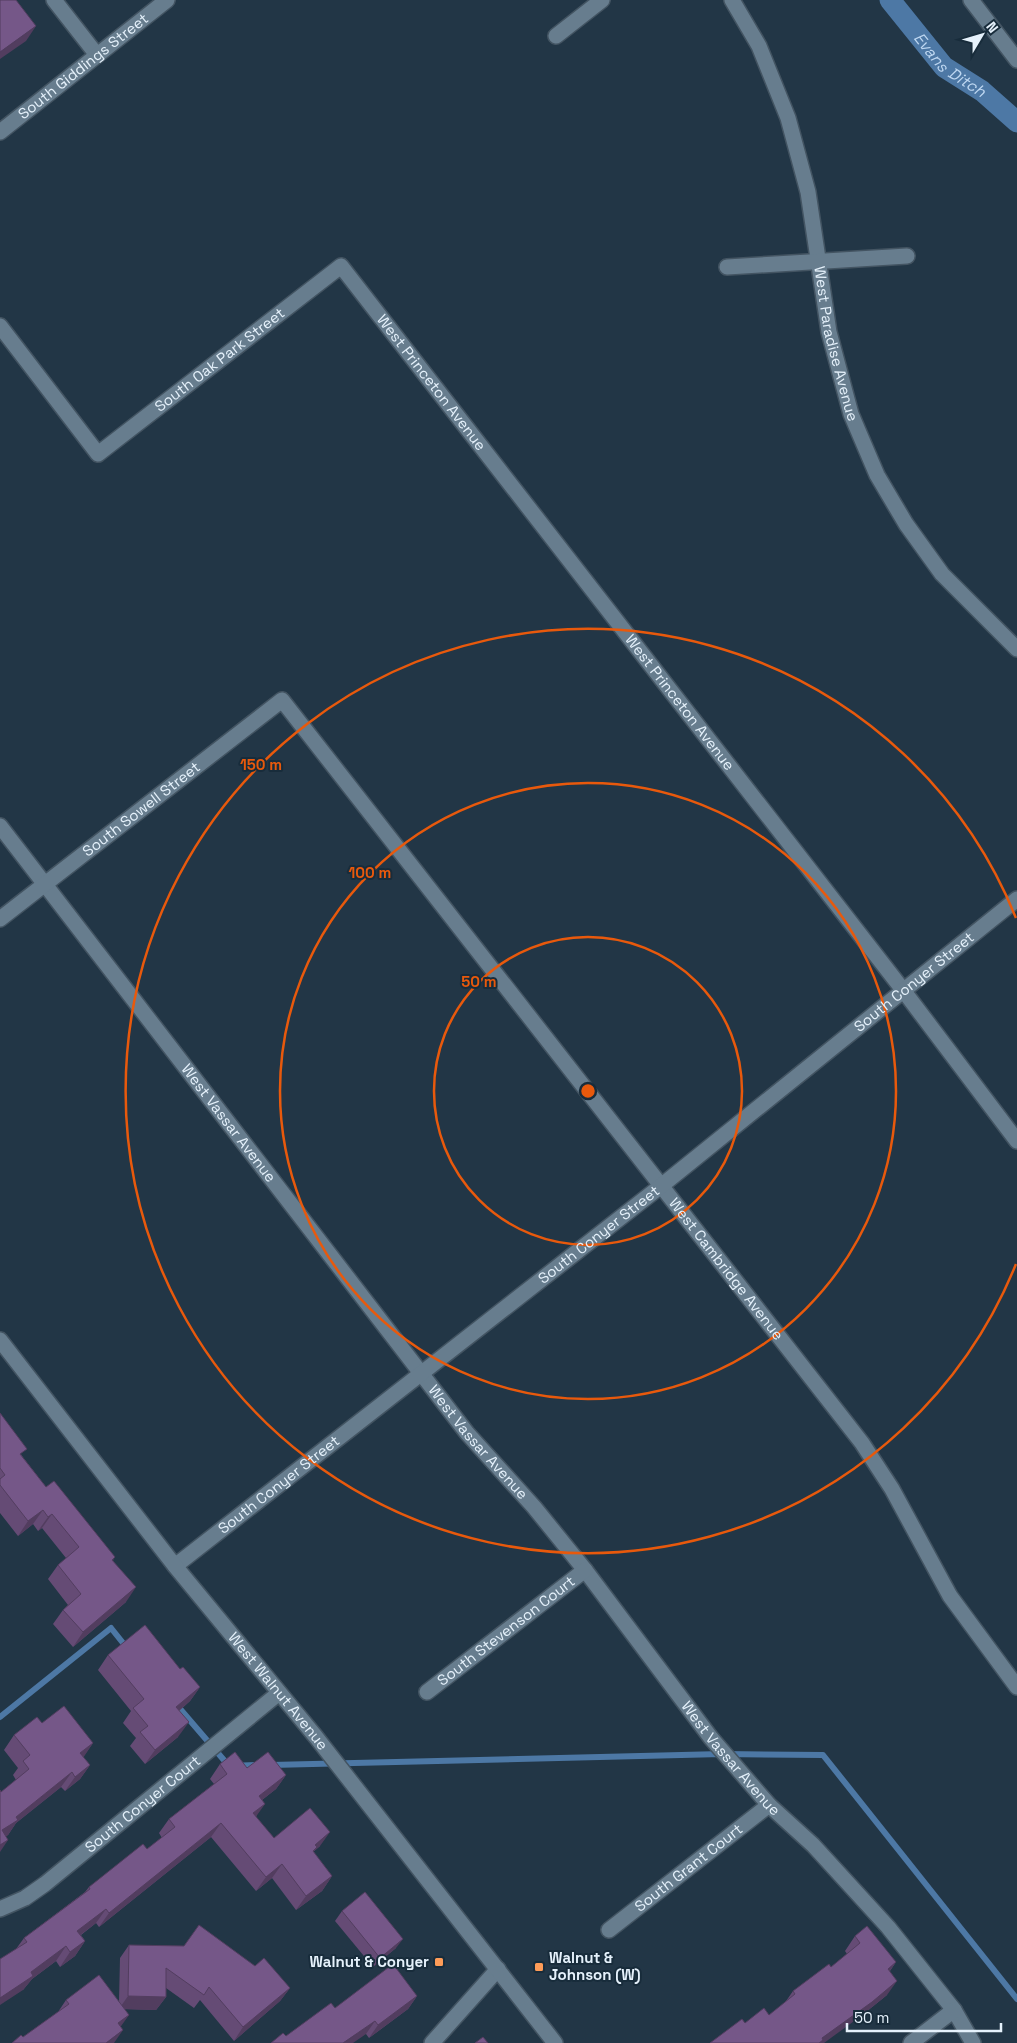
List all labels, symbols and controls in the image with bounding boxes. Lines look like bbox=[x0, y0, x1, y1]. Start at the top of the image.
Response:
street label: South Giddings Street bbox=[14, 9, 152, 123]
north arrow bbox=[957, 10, 1007, 60]
text: N bbox=[982, 18, 1002, 36]
water label: Evans Ditch bbox=[909, 28, 991, 103]
street label: West Paradise Avenue bbox=[810, 265, 863, 424]
street label: South Oak Park Street bbox=[151, 303, 288, 416]
street label: West Princeton Avenue bbox=[373, 310, 491, 454]
street label: West Princeton Avenue bbox=[621, 630, 739, 774]
text: 150 m bbox=[240, 755, 282, 774]
street label: South Sowell Street bbox=[78, 757, 204, 860]
text: 100 m bbox=[349, 863, 391, 882]
street label: South Conyer Street bbox=[850, 927, 978, 1036]
text: 50 m bbox=[461, 972, 497, 991]
street label: West Vassar Avenue bbox=[178, 1060, 281, 1186]
centre of rings bbox=[579, 1082, 597, 1100]
street label: South Conyer Street bbox=[534, 1181, 663, 1288]
street label: West Cambridge Avenue bbox=[665, 1194, 788, 1344]
street label: West Vassar Avenue bbox=[425, 1381, 532, 1503]
street label: South Conyer Street bbox=[214, 1431, 343, 1538]
street label: South Stevenson Court bbox=[433, 1571, 579, 1690]
street label: West Walnut Avenue bbox=[224, 1628, 333, 1754]
street label: West Vassar Avenue bbox=[678, 1697, 784, 1820]
street label: South Conyer Court bbox=[81, 1751, 204, 1857]
street label: South Grant Court bbox=[630, 1819, 746, 1916]
place label: Walnut & Johnson (W) bbox=[549, 1948, 641, 1984]
place label: Walnut & Conyer bbox=[309, 1952, 429, 1971]
marker: Walnut & Conyer bbox=[433, 1956, 445, 1968]
marker: Walnut & Johnson (W) bbox=[533, 1961, 545, 1973]
scale bar bbox=[847, 2000, 1001, 2032]
text: 50 m bbox=[854, 2008, 889, 2027]

